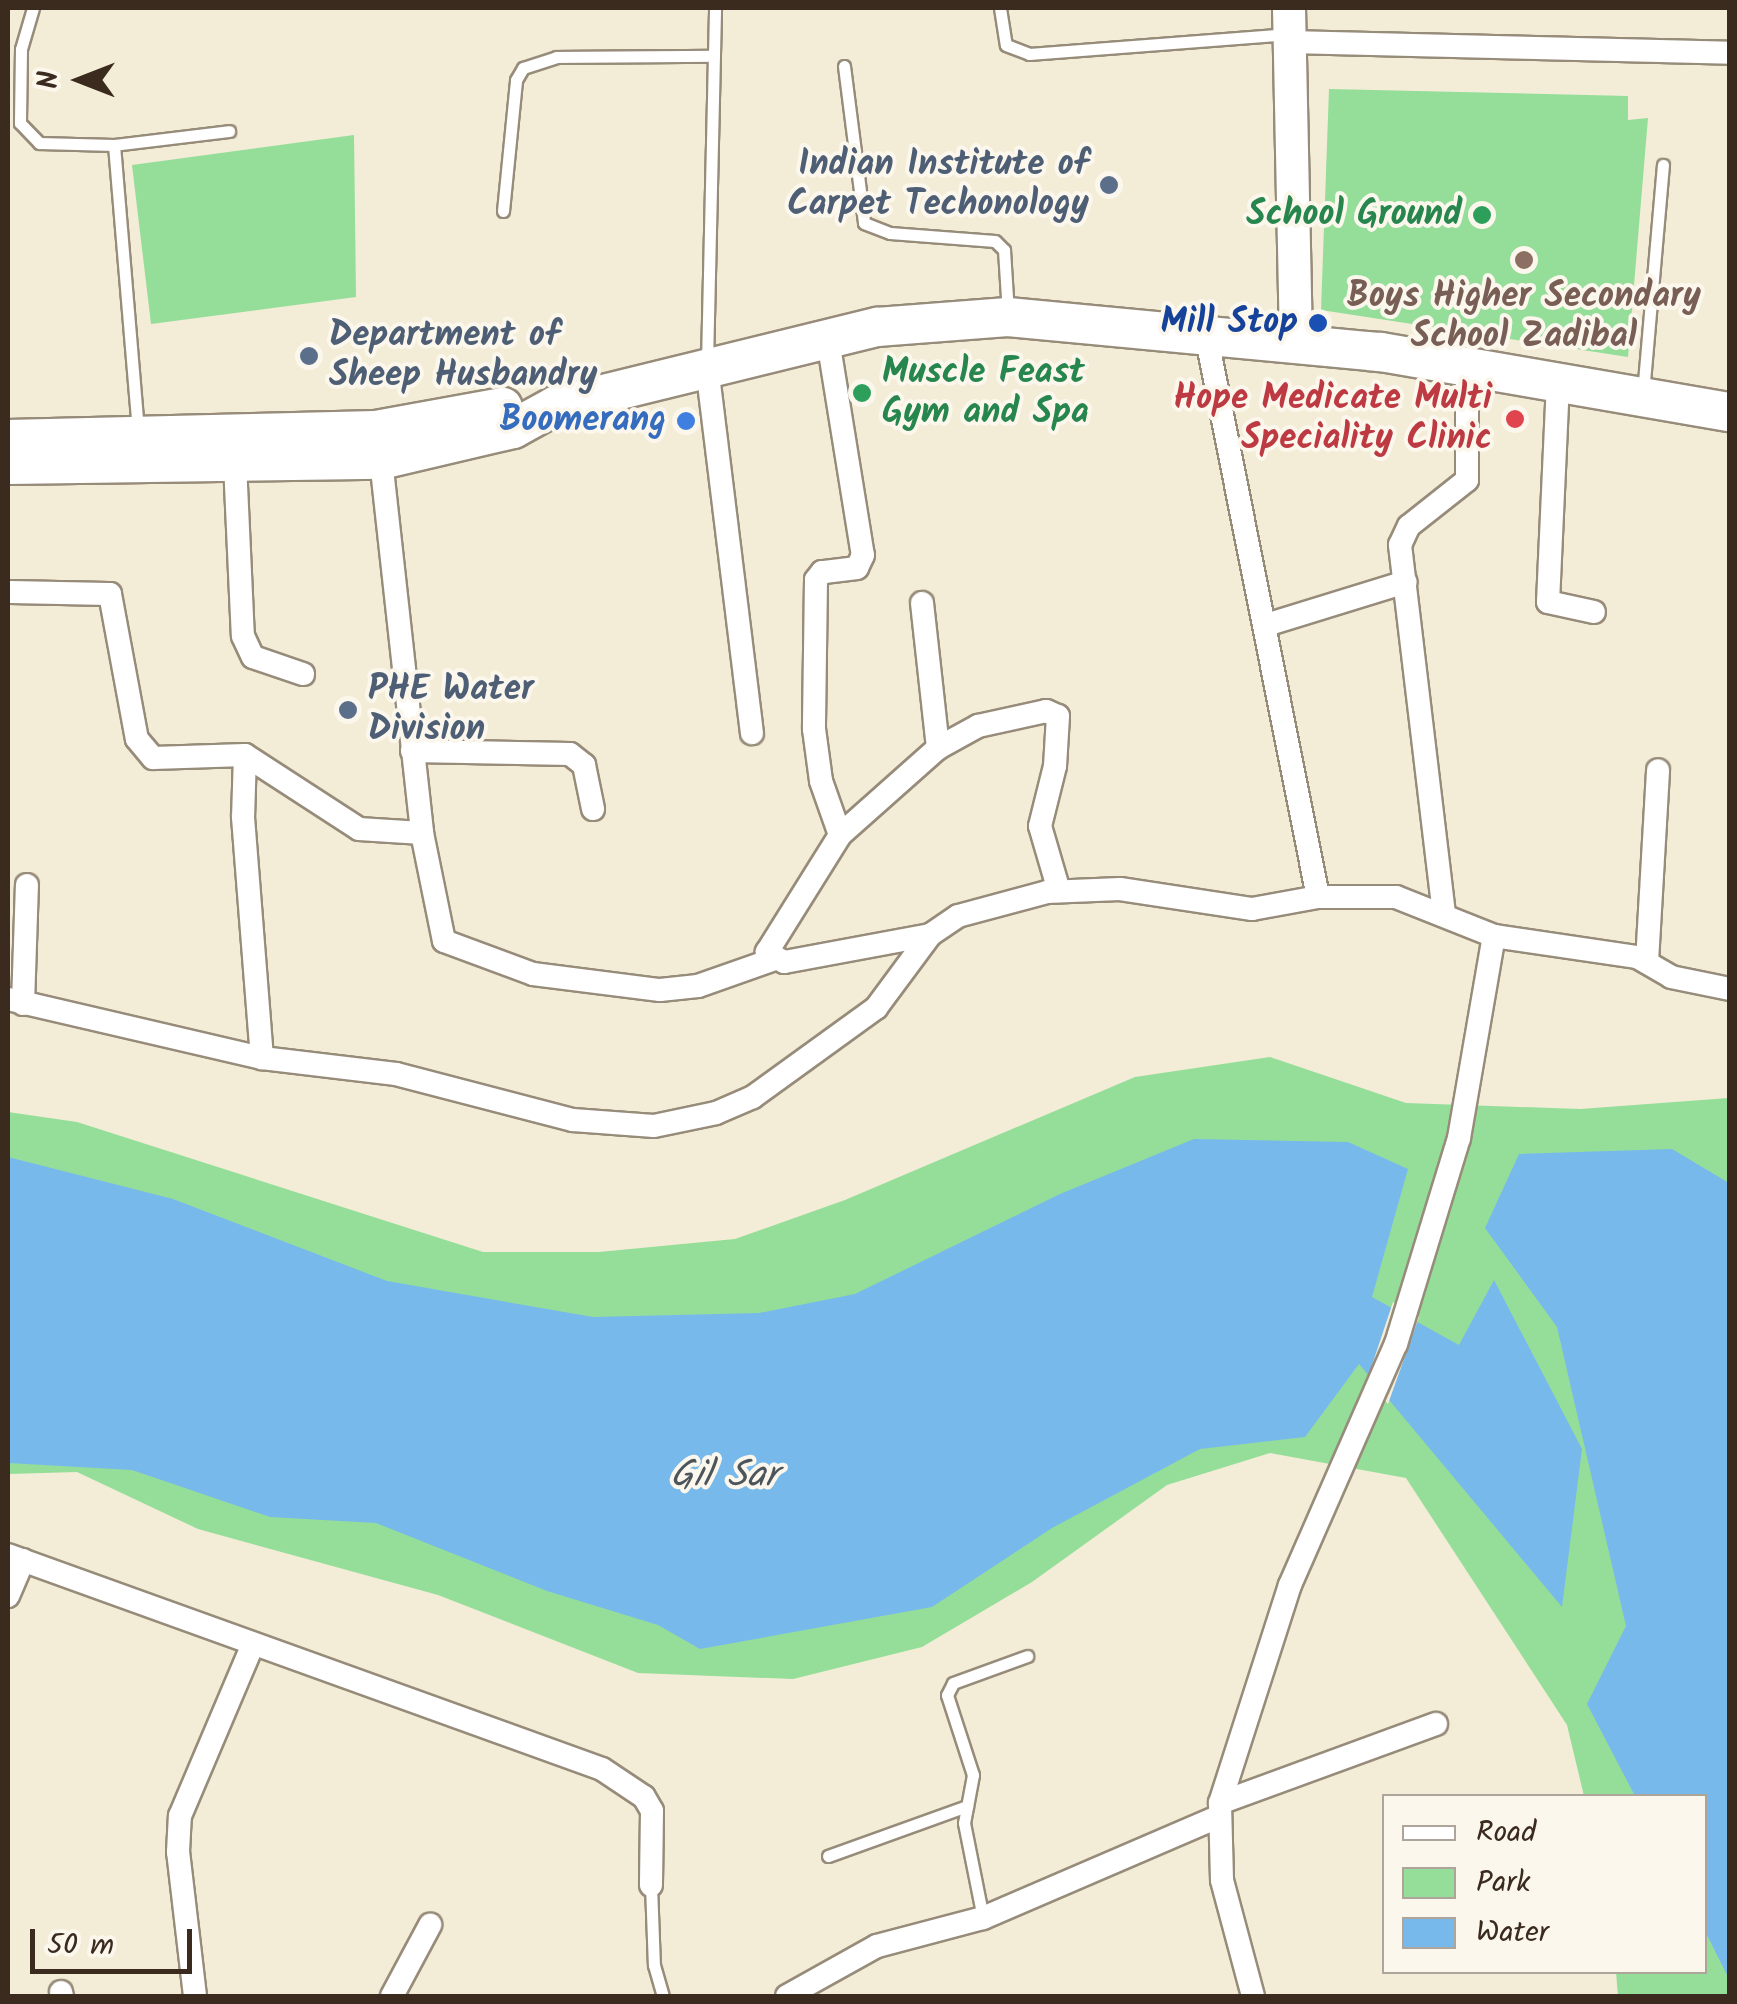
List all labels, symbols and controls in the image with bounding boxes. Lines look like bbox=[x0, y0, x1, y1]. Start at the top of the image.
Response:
north arrow bbox=[30, 30, 130, 130]
text: N bbox=[27, 71, 72, 89]
place label: Indian Institute of Carpet Techonology bbox=[787, 144, 1089, 226]
marker: Indian Institute of Carpet Techonology bbox=[1098, 174, 1120, 196]
place label: School Ground bbox=[1246, 194, 1462, 236]
marker: School Ground bbox=[1471, 204, 1493, 226]
marker: Boys Higher Secondary School Zadibal bbox=[1513, 249, 1535, 271]
place label: Boys Higher Secondary School Zadibal bbox=[1347, 276, 1701, 358]
place label: Mill Stop bbox=[1160, 302, 1298, 344]
marker: Mill Stop bbox=[1307, 312, 1329, 334]
place label: Department of Sheep Husbandry bbox=[329, 315, 597, 397]
marker: Department of Sheep Husbandry bbox=[298, 345, 320, 367]
place label: Muscle Feast Gym and Spa bbox=[882, 352, 1089, 434]
place label: Hope Medicate Multi Speciality Clinic bbox=[1173, 378, 1492, 460]
marker: Muscle Feast Gym and Spa bbox=[851, 382, 873, 404]
place label: Boomerang bbox=[500, 400, 666, 442]
marker: Hope Medicate Multi Speciality Clinic bbox=[1502, 406, 1528, 432]
marker: Boomerang bbox=[675, 410, 697, 432]
place label: PHE Water Division bbox=[368, 669, 534, 751]
marker: PHE Water Division bbox=[337, 699, 359, 721]
water label: Gil Sar bbox=[670, 1454, 778, 1500]
legend bbox=[1382, 1794, 1707, 1974]
text: Road bbox=[1476, 1809, 1536, 1857]
text: Park bbox=[1476, 1859, 1530, 1907]
scale bar bbox=[35, 1909, 198, 1971]
text: Water bbox=[1476, 1909, 1549, 1957]
text: 50 m bbox=[47, 1922, 114, 1970]

